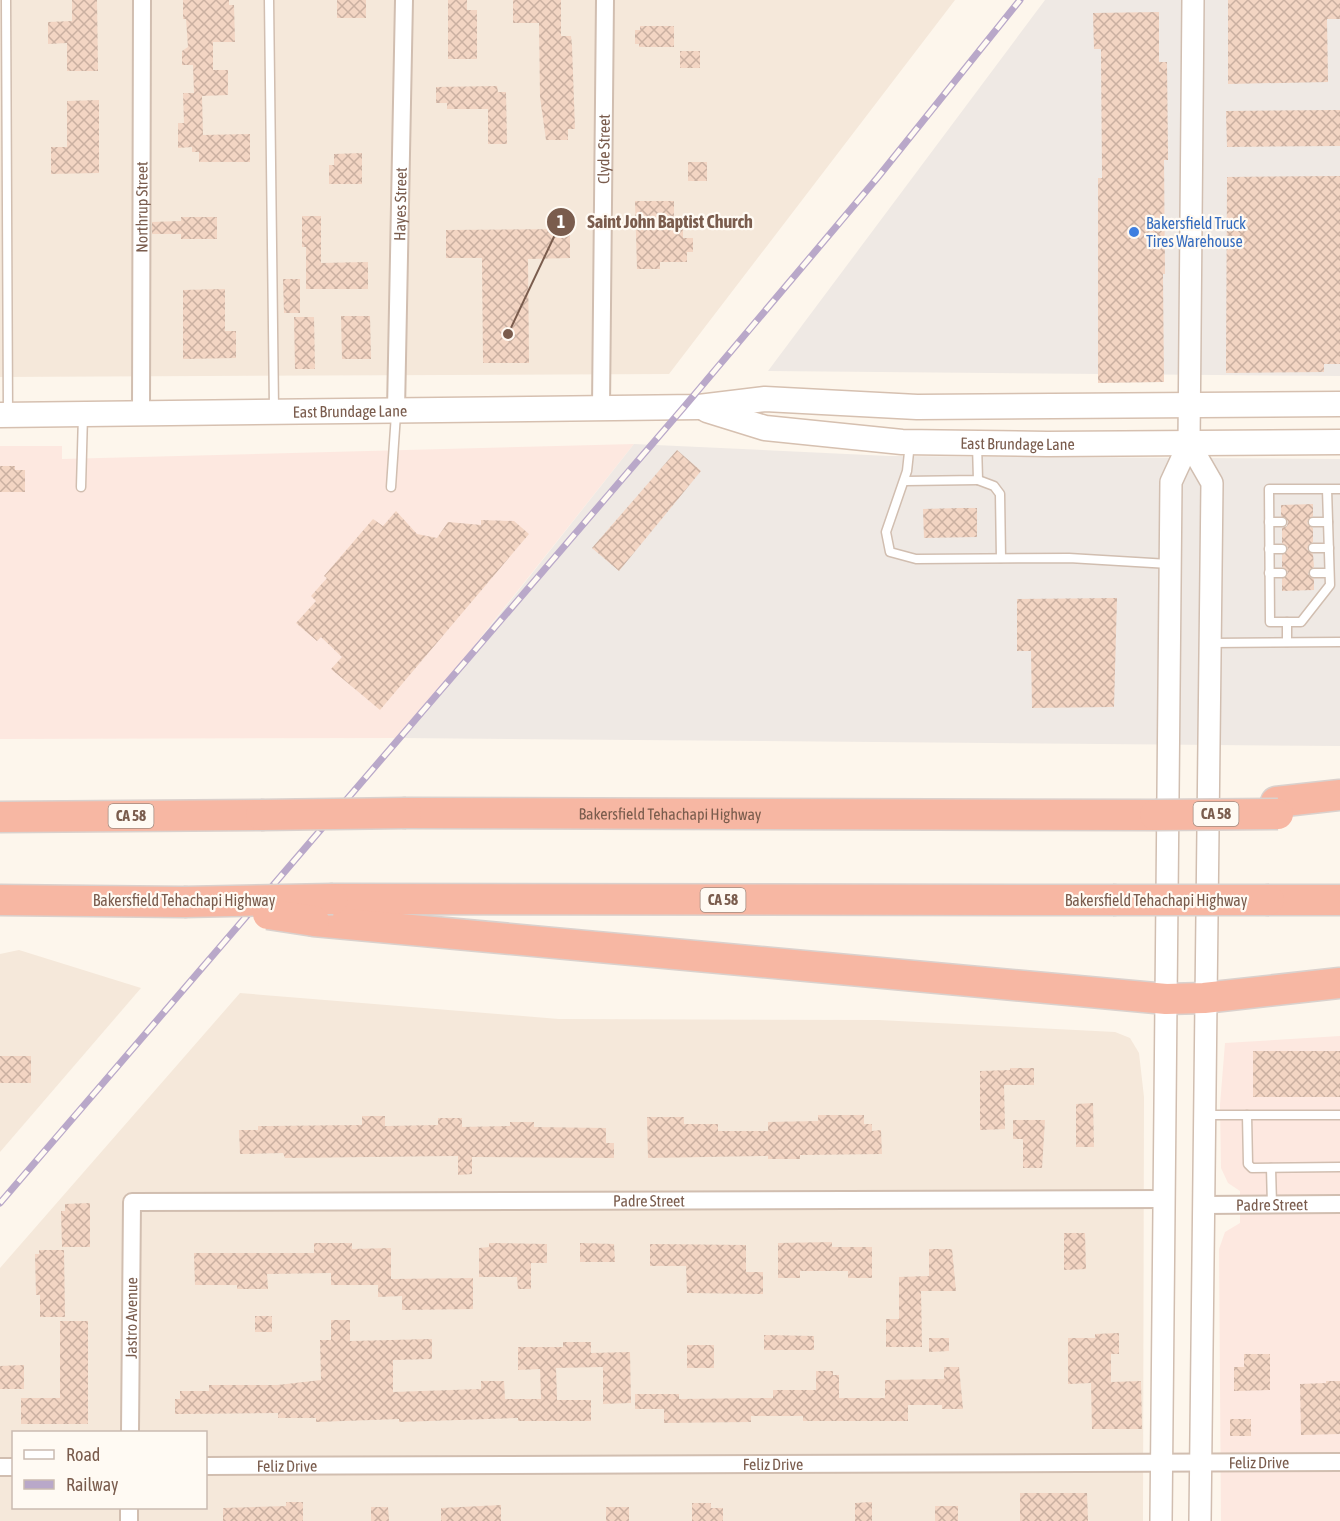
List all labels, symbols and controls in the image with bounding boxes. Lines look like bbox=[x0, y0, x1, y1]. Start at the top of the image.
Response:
street label: Clyde Street bbox=[594, 114, 613, 184]
street label: Northrup Street bbox=[132, 161, 152, 253]
street label: Hayes Street bbox=[390, 167, 410, 241]
callout: Saint John Baptist Church bbox=[546, 204, 765, 240]
text: 1 bbox=[557, 211, 565, 232]
text: Saint John Baptist Church bbox=[587, 211, 753, 232]
place label: Bakersfield Truck Tires Warehouse bbox=[1146, 214, 1246, 250]
marker: Bakersfield Truck Tires Warehouse bbox=[1127, 225, 1141, 239]
street label: East Brundage Lane bbox=[293, 401, 407, 421]
street label: East Brundage Lane bbox=[960, 434, 1075, 454]
road number: CA 58 bbox=[1194, 802, 1238, 826]
road number: CA 58 bbox=[108, 804, 154, 828]
street label: Bakersfield Tehachapi Highway bbox=[578, 804, 762, 824]
road number: CA 58 bbox=[700, 888, 746, 912]
street label: Bakersfield Tehachapi Highway bbox=[93, 891, 276, 910]
street label: Bakersfield Tehachapi Highway bbox=[1065, 891, 1248, 910]
street label: Padre Street bbox=[613, 1191, 685, 1210]
street label: Padre Street bbox=[1236, 1195, 1308, 1214]
street label: Jastro Avenue bbox=[122, 1277, 140, 1359]
legend bbox=[12, 1431, 207, 1509]
text: Road bbox=[66, 1444, 100, 1465]
street label: Feliz Drive bbox=[1229, 1453, 1289, 1471]
street label: Feliz Drive bbox=[743, 1455, 803, 1473]
street label: Feliz Drive bbox=[257, 1457, 317, 1475]
text: Railway bbox=[66, 1474, 118, 1495]

